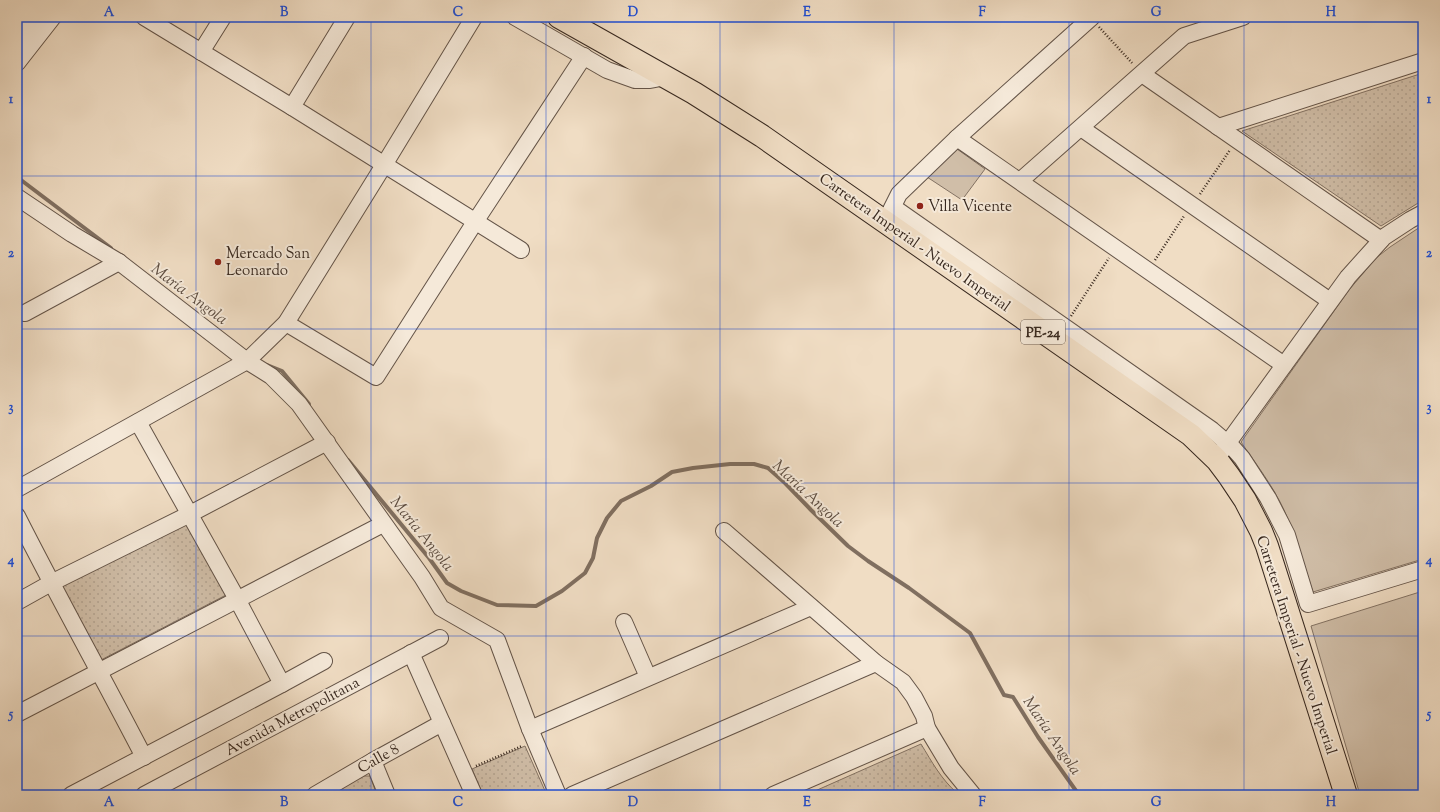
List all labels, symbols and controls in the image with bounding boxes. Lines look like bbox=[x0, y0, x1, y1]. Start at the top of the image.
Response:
text: A bbox=[104, 4, 115, 22]
text: B bbox=[280, 4, 289, 22]
text: C bbox=[453, 4, 463, 22]
text: D bbox=[628, 4, 638, 22]
text: E bbox=[803, 4, 811, 22]
text: F bbox=[978, 4, 986, 22]
text: G bbox=[1151, 4, 1162, 22]
text: H bbox=[1326, 4, 1337, 22]
text: 1 bbox=[9, 91, 14, 109]
text: 1 bbox=[1427, 91, 1432, 109]
street label: Carretera Imperial - Nuevo Imperial bbox=[814, 169, 1014, 318]
place label: Villa Vicente bbox=[928, 197, 1012, 218]
marker: Villa Vicente bbox=[915, 201, 925, 211]
place label: Mercado San Leonardo bbox=[226, 244, 310, 282]
text: 2 bbox=[8, 245, 15, 263]
text: 2 bbox=[1426, 245, 1433, 263]
marker: Mercado San Leonardo bbox=[213, 257, 223, 267]
water label: María Angola bbox=[145, 259, 232, 331]
road number: PE-24 bbox=[1021, 320, 1065, 344]
text: 3 bbox=[8, 399, 14, 417]
text: 3 bbox=[1426, 399, 1432, 417]
water label: María Angola bbox=[766, 456, 848, 534]
water label: María Angola bbox=[384, 492, 458, 577]
street label: Carretera Imperial - Nuevo Imperial bbox=[1250, 533, 1341, 758]
text: 4 bbox=[7, 552, 15, 570]
text: 4 bbox=[1425, 552, 1433, 570]
street label: Avenida Metropolitana bbox=[222, 673, 364, 762]
water label: María Angola bbox=[1016, 692, 1086, 780]
text: 5 bbox=[8, 706, 14, 724]
text: 5 bbox=[1426, 706, 1432, 724]
street label: Calle 8 bbox=[354, 739, 403, 779]
text: A bbox=[104, 794, 115, 812]
text: B bbox=[280, 794, 289, 812]
text: C bbox=[453, 794, 463, 812]
text: D bbox=[628, 794, 638, 812]
text: E bbox=[803, 794, 811, 812]
text: F bbox=[978, 794, 986, 812]
text: G bbox=[1151, 794, 1162, 812]
text: H bbox=[1326, 794, 1337, 812]

